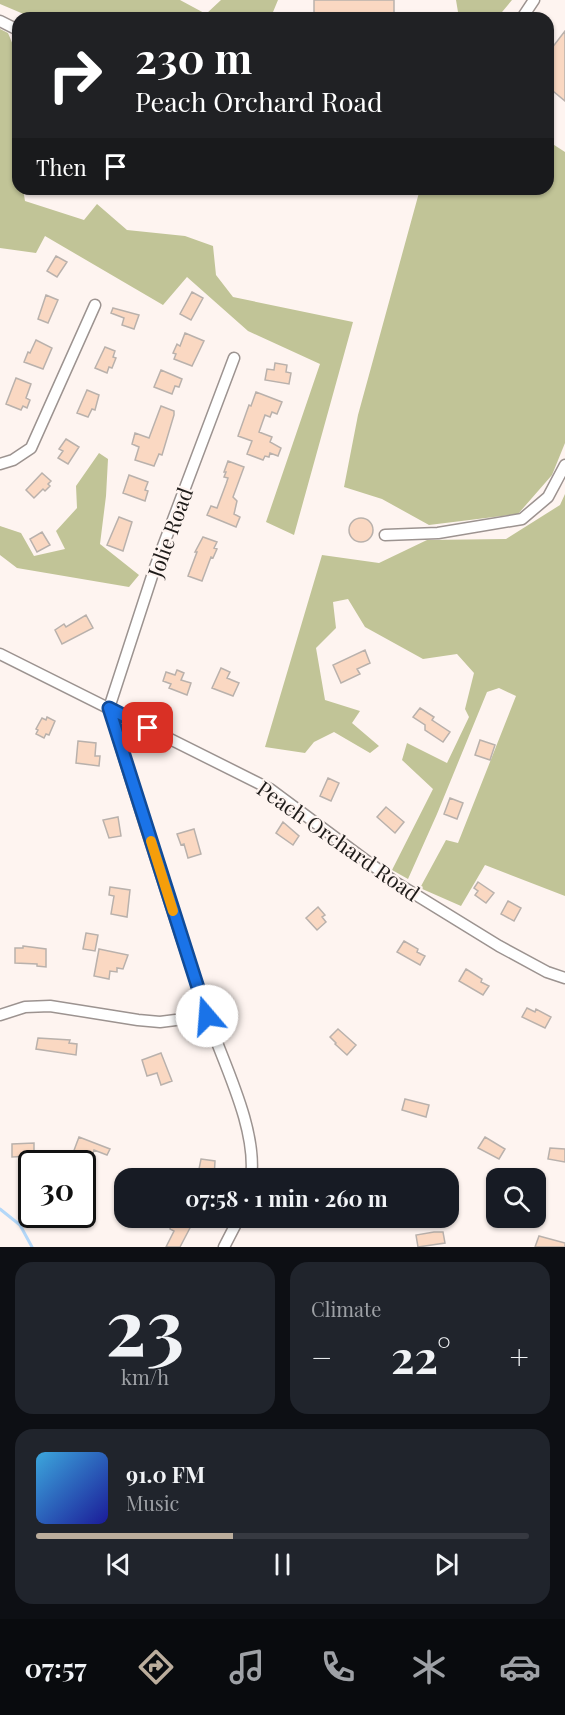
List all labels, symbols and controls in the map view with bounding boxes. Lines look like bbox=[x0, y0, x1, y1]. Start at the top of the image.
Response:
text: 230 m bbox=[135, 29, 252, 85]
icon: right bbox=[36, 36, 114, 114]
text: Peach Orchard Road bbox=[135, 83, 383, 119]
icon: arrive bbox=[99, 150, 132, 183]
text: Then bbox=[36, 152, 87, 182]
street label: Jolie Road bbox=[140, 483, 198, 582]
pin bbox=[122, 702, 173, 753]
icon: arrive bbox=[131, 711, 164, 744]
street label: Peach Orchard Road bbox=[252, 773, 426, 907]
position arrow bbox=[175, 984, 239, 1048]
speed limit sign: 30 bbox=[18, 1150, 96, 1228]
map controls bbox=[486, 1168, 546, 1228]
button: search bbox=[486, 1168, 546, 1228]
text: 07:58 · 1 min · 260 m bbox=[185, 1183, 388, 1213]
text: 23 bbox=[106, 1272, 184, 1376]
text: Climate bbox=[311, 1295, 381, 1322]
text: 22° bbox=[391, 1325, 451, 1385]
text: − bbox=[311, 1334, 332, 1378]
text: + bbox=[510, 1334, 529, 1378]
text: km/h bbox=[121, 1363, 169, 1390]
text: 91.0 FM bbox=[126, 1459, 205, 1489]
text: Music bbox=[126, 1489, 179, 1516]
icon: previous bbox=[102, 1548, 135, 1581]
icon: pause bbox=[266, 1548, 299, 1581]
icon: next bbox=[430, 1548, 463, 1581]
icon: directions bbox=[135, 1646, 177, 1688]
icon: music bbox=[226, 1646, 268, 1688]
icon: phone bbox=[317, 1646, 359, 1688]
icon: climate bbox=[408, 1646, 450, 1688]
icon: car bbox=[499, 1646, 541, 1688]
text: 07:57 bbox=[24, 1649, 87, 1685]

